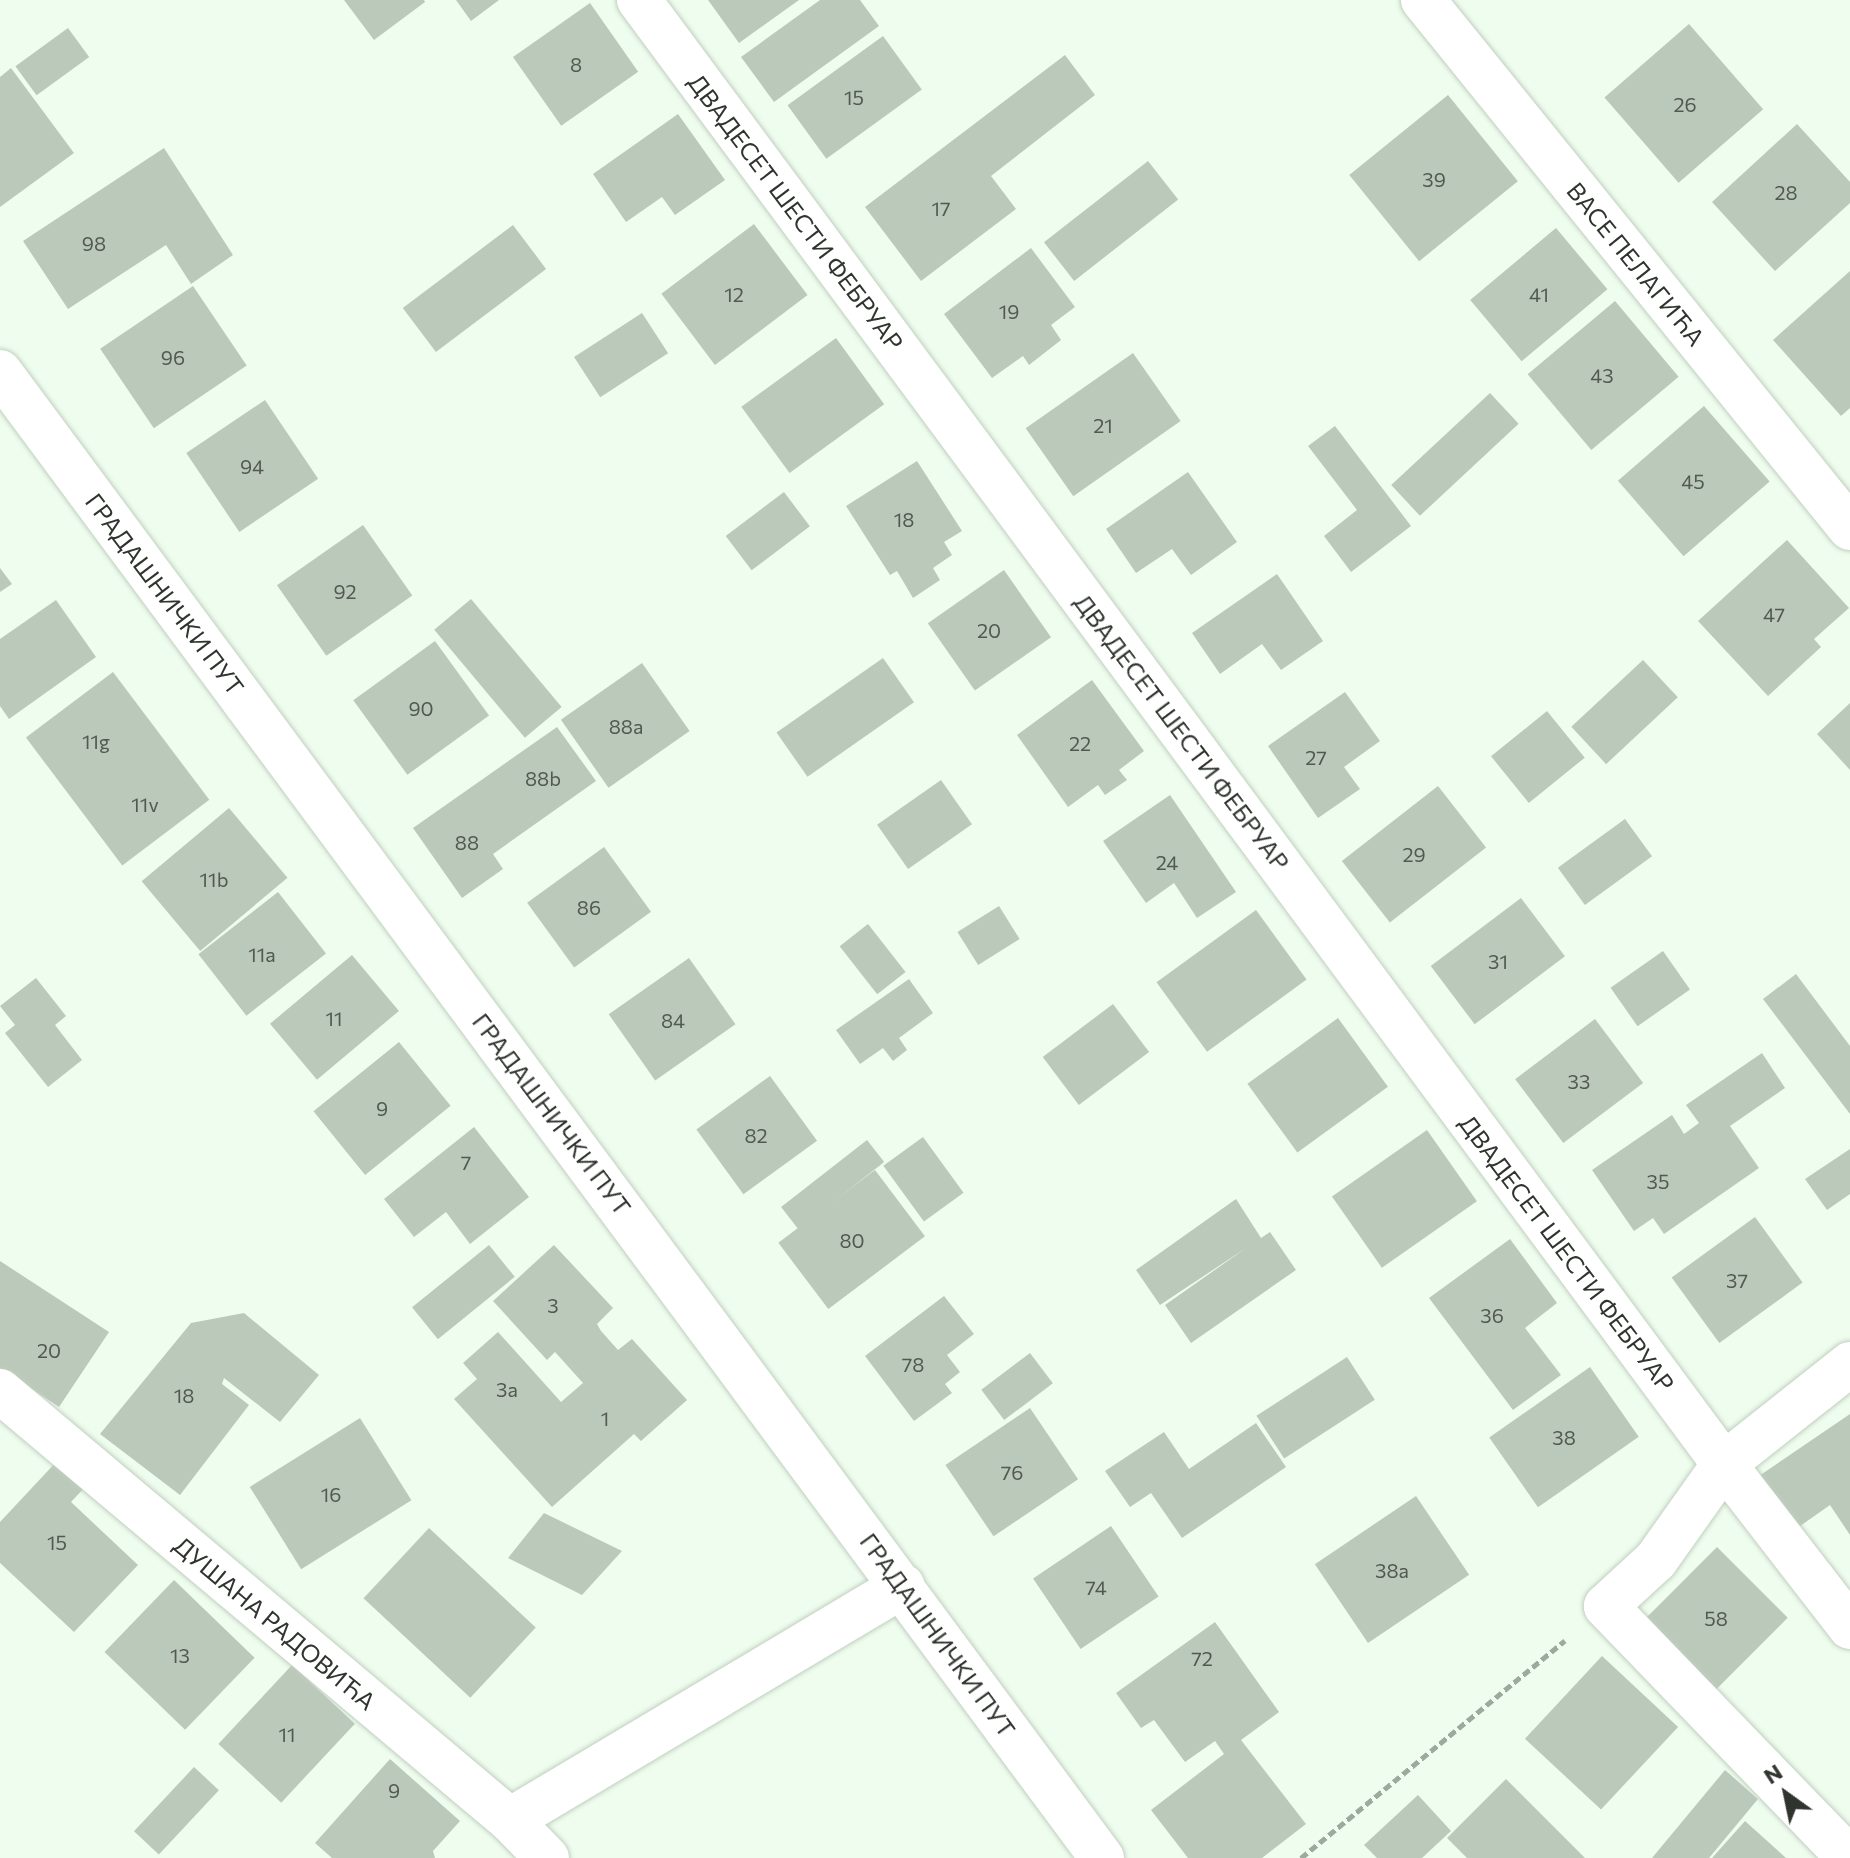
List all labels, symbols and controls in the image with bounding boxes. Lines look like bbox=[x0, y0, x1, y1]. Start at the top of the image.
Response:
house number: 8 bbox=[570, 52, 582, 76]
street label: ДВАДЕСЕТ ШЕСТИ ФЕБРУАР bbox=[683, 68, 909, 356]
house number: 15 bbox=[844, 85, 864, 109]
house number: 26 bbox=[1673, 92, 1697, 116]
house number: 39 bbox=[1422, 167, 1446, 191]
street label: ВАСЕ ПЕЛАГИЋА bbox=[1561, 177, 1711, 351]
house number: 28 bbox=[1774, 180, 1798, 204]
house number: 17 bbox=[931, 196, 951, 220]
house number: 98 bbox=[82, 231, 106, 255]
house number: 12 bbox=[724, 282, 744, 306]
house number: 41 bbox=[1529, 282, 1549, 306]
house number: 19 bbox=[999, 299, 1019, 323]
house number: 96 bbox=[161, 345, 185, 369]
house number: 43 bbox=[1590, 363, 1614, 387]
house number: 21 bbox=[1093, 413, 1113, 437]
house number: 94 bbox=[240, 454, 264, 478]
house number: 45 bbox=[1681, 469, 1705, 493]
street label: ГРАДАШНИЧКИ ПУТ bbox=[80, 488, 250, 700]
house number: 18 bbox=[894, 507, 914, 531]
house number: 92 bbox=[333, 579, 357, 603]
street label: ДВАДЕСЕТ ШЕСТИ ФЕБРУАР bbox=[1069, 588, 1295, 876]
house number: 47 bbox=[1763, 602, 1785, 626]
house number: 20 bbox=[977, 618, 1001, 642]
house number: 90 bbox=[408, 696, 434, 720]
house number: 88a bbox=[609, 714, 643, 738]
house number: 11g bbox=[82, 729, 110, 753]
house number: 22 bbox=[1069, 731, 1091, 755]
house number: 27 bbox=[1305, 745, 1327, 769]
house number: 88b bbox=[525, 766, 561, 790]
house number: 11v bbox=[131, 792, 159, 816]
house number: 88 bbox=[455, 830, 479, 854]
house number: 29 bbox=[1402, 842, 1426, 866]
house number: 24 bbox=[1156, 850, 1178, 874]
house number: 11b bbox=[200, 867, 228, 891]
house number: 86 bbox=[577, 895, 601, 919]
house number: 11a bbox=[248, 942, 276, 966]
house number: 31 bbox=[1488, 949, 1508, 973]
house number: 11 bbox=[325, 1006, 343, 1030]
street label: ГРАДАШНИЧКИ ПУТ bbox=[467, 1008, 637, 1220]
house number: 84 bbox=[661, 1008, 685, 1032]
house number: 33 bbox=[1568, 1069, 1590, 1093]
house number: 9 bbox=[376, 1096, 388, 1120]
street label: ДВАДЕСЕТ ШЕСТИ ФЕБРУАР bbox=[1454, 1109, 1680, 1397]
house number: 82 bbox=[744, 1123, 768, 1147]
house number: 7 bbox=[461, 1150, 471, 1174]
house number: 35 bbox=[1647, 1169, 1669, 1193]
house number: 80 bbox=[839, 1228, 865, 1252]
house number: 37 bbox=[1726, 1268, 1748, 1292]
house number: 3 bbox=[547, 1293, 559, 1317]
house number: 36 bbox=[1480, 1303, 1504, 1327]
house number: 20 bbox=[37, 1338, 61, 1362]
house number: 78 bbox=[902, 1352, 924, 1376]
house number: 3a bbox=[496, 1377, 518, 1401]
house number: 18 bbox=[174, 1383, 194, 1407]
house number: 1 bbox=[601, 1406, 609, 1430]
house number: 38 bbox=[1552, 1425, 1576, 1449]
house number: 76 bbox=[1001, 1460, 1023, 1484]
house number: 16 bbox=[321, 1482, 341, 1506]
street label: ГРАДАШНИЧКИ ПУТ bbox=[854, 1527, 1022, 1743]
house number: 15 bbox=[47, 1530, 67, 1554]
street label: ДУШАНА РАДОВИЋА bbox=[168, 1530, 382, 1716]
house number: 38a bbox=[1375, 1558, 1409, 1582]
house number: 74 bbox=[1085, 1575, 1107, 1599]
house number: 58 bbox=[1704, 1606, 1728, 1630]
house number: 13 bbox=[170, 1643, 190, 1667]
house number: 72 bbox=[1191, 1646, 1213, 1670]
house number: 11 bbox=[278, 1722, 296, 1746]
north arrow bbox=[1746, 1754, 1826, 1834]
text: N bbox=[1758, 1758, 1787, 1789]
house number: 9 bbox=[388, 1778, 400, 1802]

